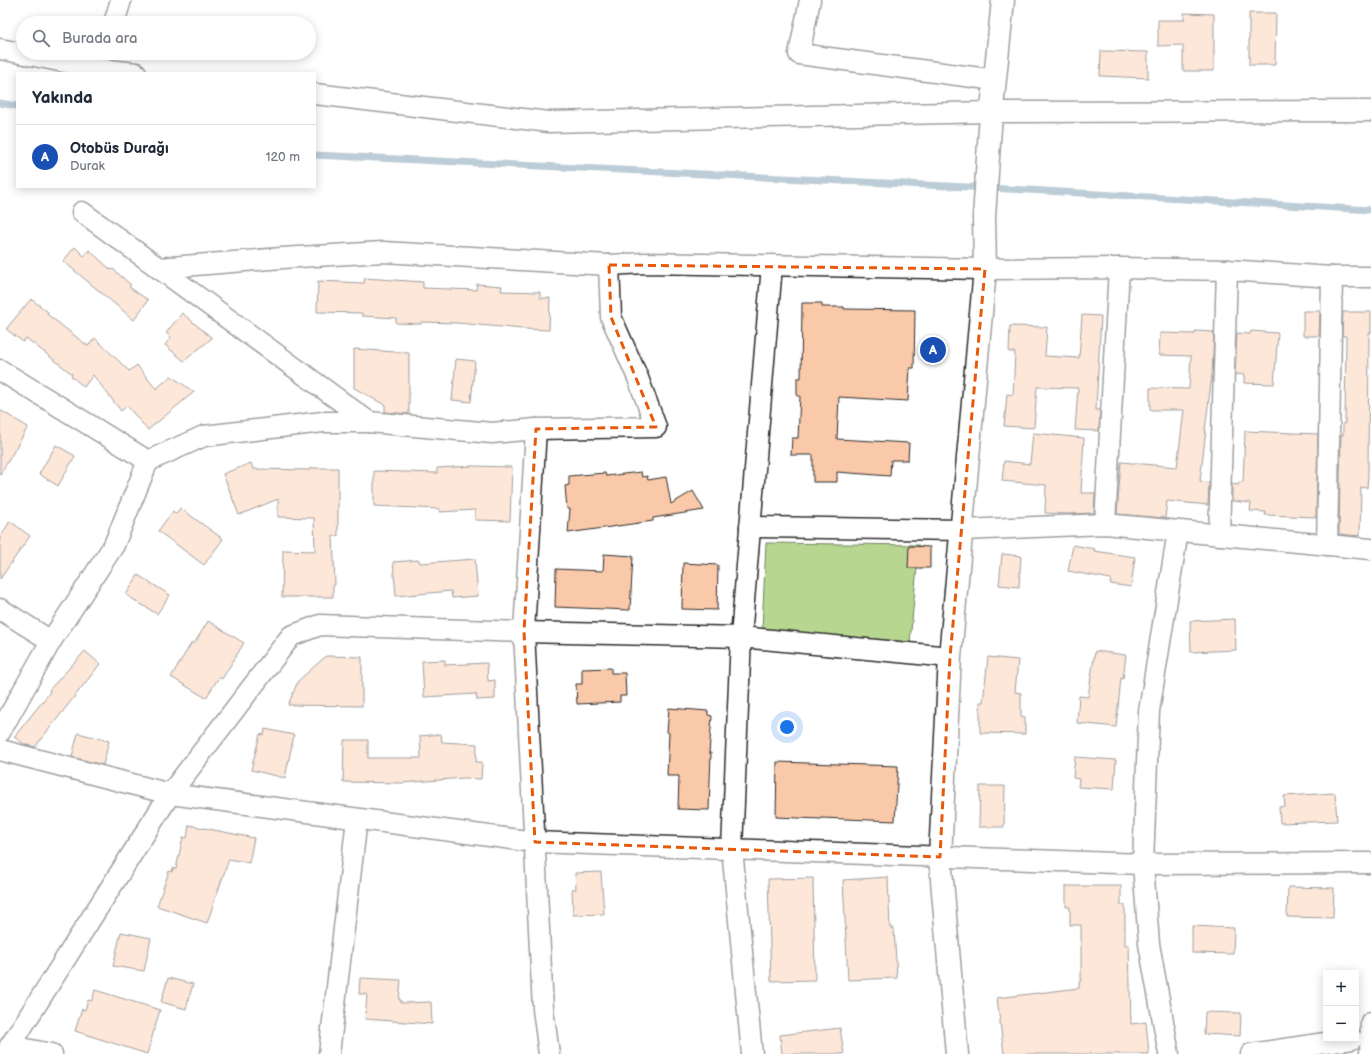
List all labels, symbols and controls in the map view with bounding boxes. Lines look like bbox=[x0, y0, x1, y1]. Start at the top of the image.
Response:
search box bbox=[16, 16, 316, 60]
icon: search bbox=[30, 27, 52, 49]
text: Burada ara bbox=[62, 29, 137, 48]
text: Yakında bbox=[32, 88, 93, 108]
text: Otobüs Durağı bbox=[70, 139, 169, 158]
text: A bbox=[41, 149, 49, 165]
text: 120 m bbox=[265, 149, 300, 165]
text: Durak bbox=[70, 158, 105, 174]
pin: A bbox=[920, 335, 946, 365]
your location bbox=[777, 717, 797, 737]
map controls bbox=[1323, 970, 1359, 1042]
button: + bbox=[1323, 970, 1359, 1006]
button: − bbox=[1323, 1006, 1359, 1042]

